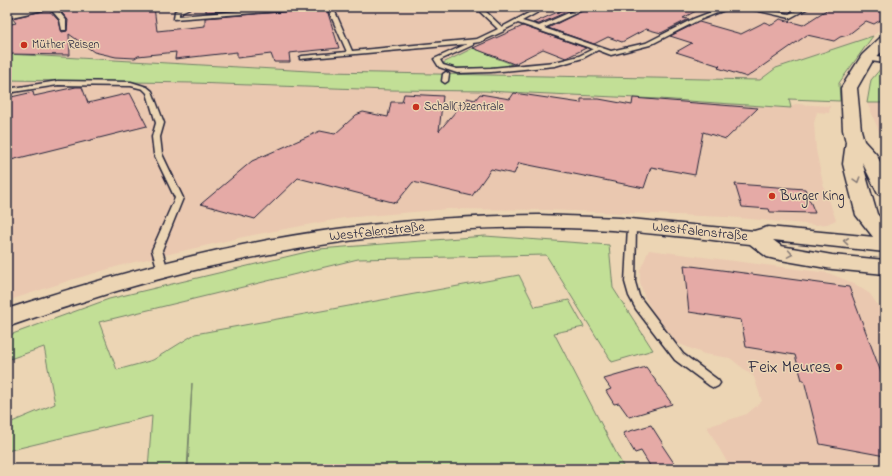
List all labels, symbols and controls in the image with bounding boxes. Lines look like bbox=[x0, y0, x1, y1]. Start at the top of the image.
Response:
place label: Müther Reisen bbox=[32, 36, 100, 54]
marker: Müther Reisen bbox=[19, 40, 29, 50]
place label: Schall(t)zentrale bbox=[424, 98, 504, 116]
marker: Schall(t)zentrale bbox=[411, 102, 421, 112]
one-way arrow bbox=[852, 176, 860, 183]
place label: Burger King bbox=[779, 186, 845, 208]
marker: Burger King bbox=[767, 191, 777, 201]
street label: Westfalenstraße bbox=[328, 216, 426, 247]
street label: Westfalenstraße bbox=[651, 217, 749, 248]
one-way arrow bbox=[843, 237, 849, 246]
one-way arrow bbox=[787, 250, 793, 258]
place label: Feix Meures bbox=[747, 355, 831, 380]
marker: Feix Meures bbox=[834, 362, 844, 372]

